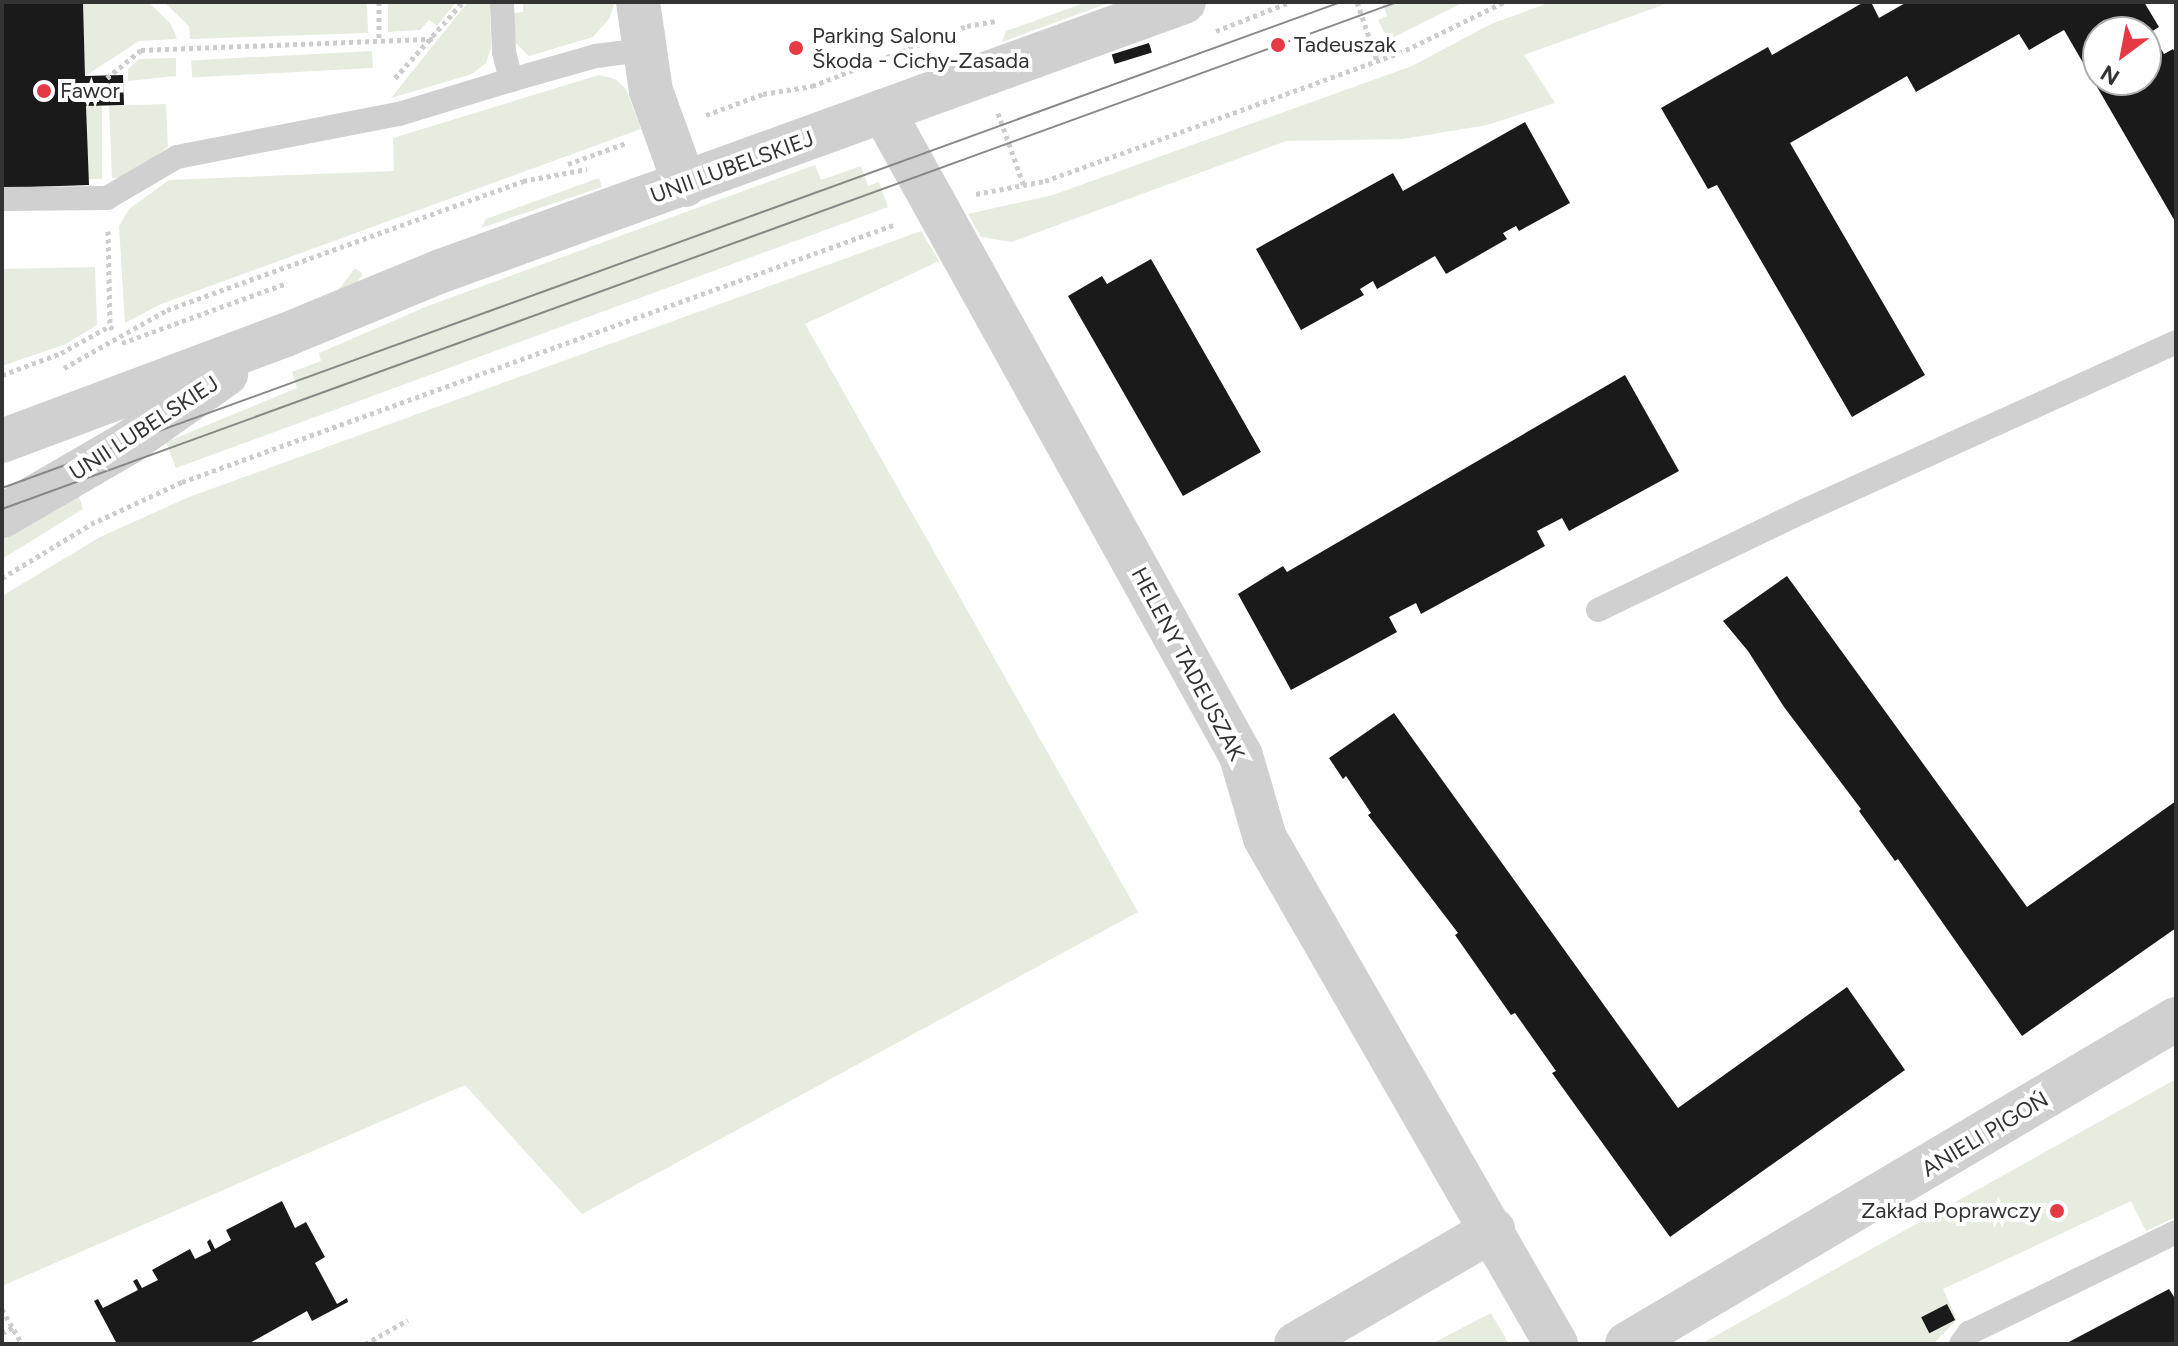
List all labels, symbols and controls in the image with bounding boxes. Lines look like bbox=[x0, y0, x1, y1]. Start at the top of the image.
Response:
north arrow bbox=[2082, 16, 2162, 96]
place label: Parking Salonu Škoda - Cichy-Zasada bbox=[812, 22, 1029, 74]
place label: Tadeuszak bbox=[1294, 32, 1396, 58]
marker: Tadeuszak bbox=[1269, 36, 1287, 54]
marker: Parking Salonu Škoda - Cichy-Zasada bbox=[787, 39, 805, 57]
text: N bbox=[2096, 59, 2124, 91]
place label: Fawor bbox=[60, 78, 120, 104]
marker: Fawor bbox=[35, 82, 53, 100]
street label: UNII LUBELSKIEJ bbox=[647, 125, 817, 209]
street label: UNII LUBELSKIEJ bbox=[65, 370, 223, 486]
street label: HELENY TADEUSZAK bbox=[1126, 563, 1250, 765]
street label: ANIELI PIGOŃ bbox=[1917, 1086, 2053, 1182]
place label: Zakład Poprawczy bbox=[1861, 1198, 2041, 1224]
marker: Zakład Poprawczy bbox=[2048, 1202, 2066, 1220]

